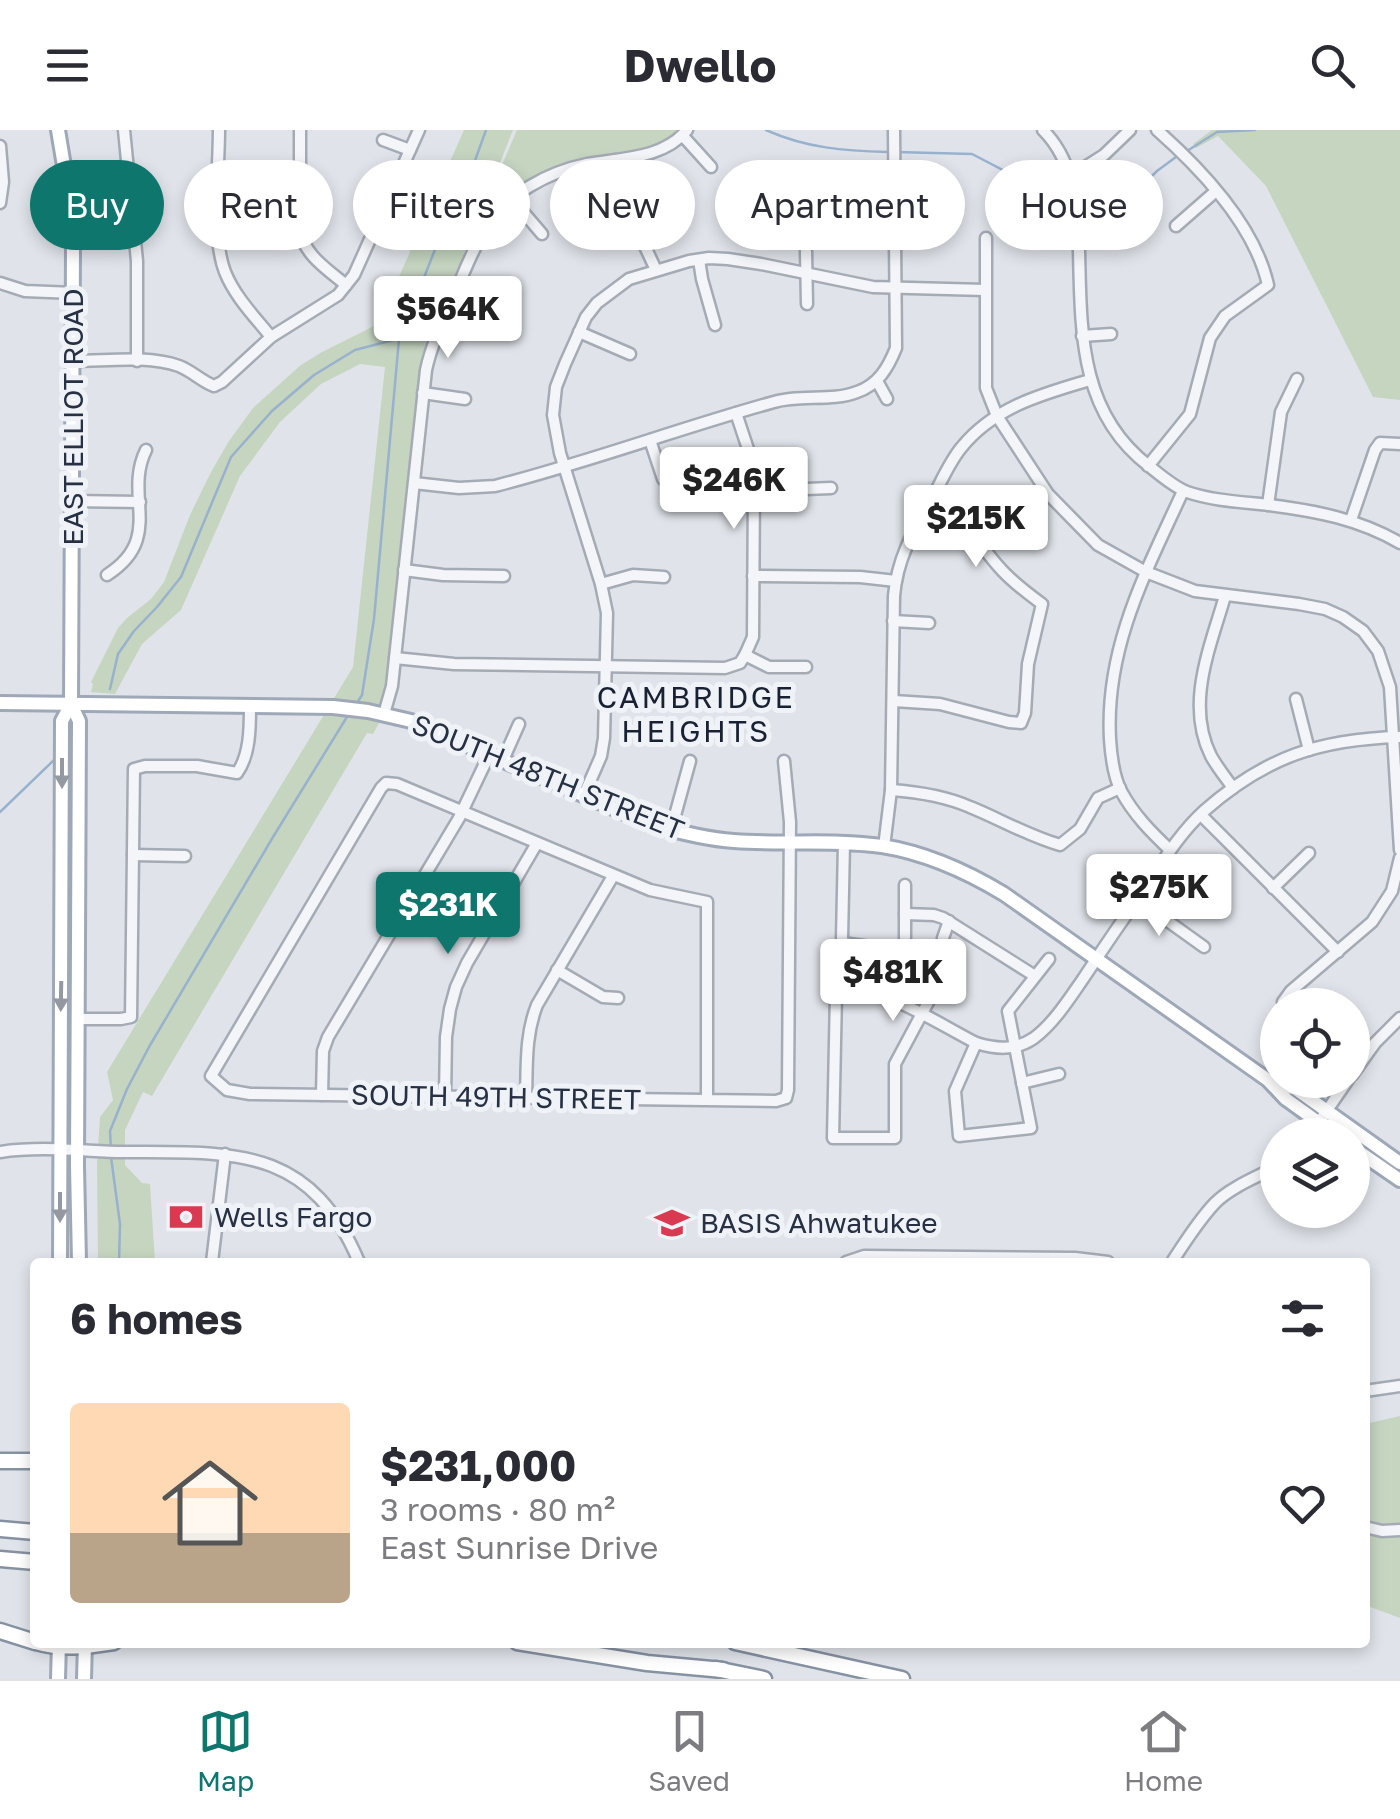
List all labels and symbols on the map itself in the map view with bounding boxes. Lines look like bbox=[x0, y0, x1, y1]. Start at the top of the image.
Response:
pin: $564K bbox=[378, 276, 518, 361]
street label: EAST ELLIOT ROAD bbox=[56, 288, 89, 546]
pin: $246K bbox=[664, 447, 804, 532]
pin: $215K bbox=[906, 485, 1046, 570]
district label: CAMBRIDGE HEIGHTS bbox=[597, 679, 795, 749]
street label: SOUTH 48TH STREET bbox=[407, 707, 689, 846]
one-way arrow bbox=[54, 757, 70, 789]
pin: $275K bbox=[1089, 854, 1229, 939]
pin: $231K bbox=[378, 872, 518, 957]
pin: $481K bbox=[823, 939, 963, 1024]
one-way arrow bbox=[52, 981, 68, 1013]
street label: SOUTH 49TH STREET bbox=[351, 1077, 641, 1116]
one-way arrow bbox=[52, 1191, 68, 1223]
bank icon: Wells Fargo bbox=[167, 1198, 205, 1236]
place label: Wells Fargo bbox=[214, 1200, 372, 1233]
school or university icon: BASIS Ahwatukee bbox=[653, 1204, 691, 1242]
place label: BASIS Ahwatukee bbox=[700, 1206, 938, 1239]

